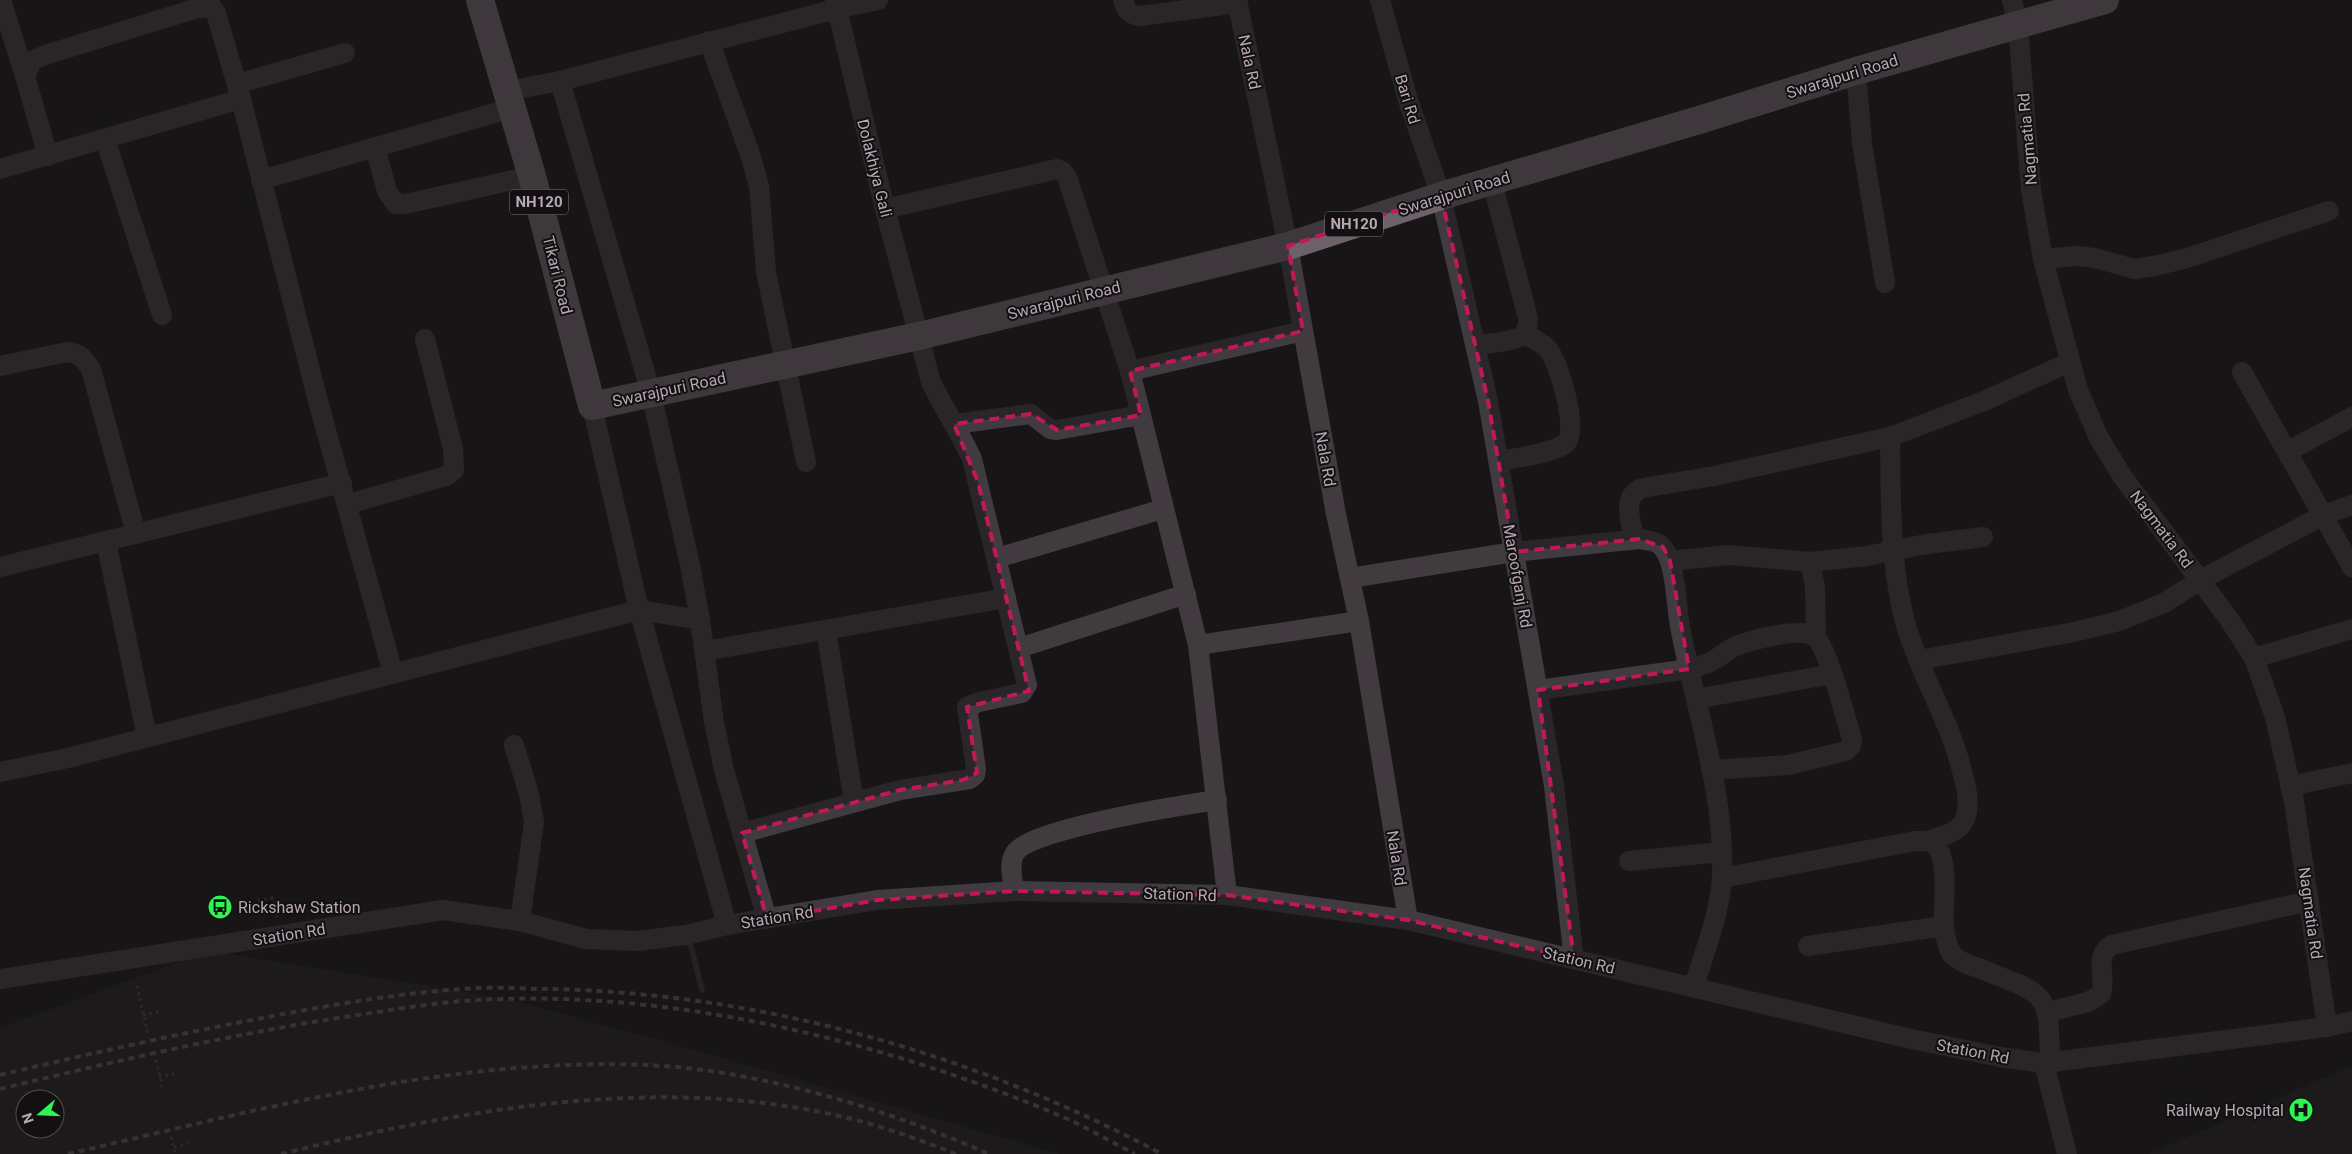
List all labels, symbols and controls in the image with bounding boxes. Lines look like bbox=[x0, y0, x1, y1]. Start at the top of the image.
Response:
street label: Nala Rd bbox=[1234, 33, 1265, 91]
street label: Swarajpuri Road bbox=[1784, 50, 1900, 102]
street label: Bari Rd bbox=[1391, 72, 1424, 126]
street label: Nagmatia Rd bbox=[2014, 92, 2041, 186]
street label: Dolakhiya Gali bbox=[853, 117, 896, 219]
street label: Swarajpuri Road bbox=[1396, 167, 1512, 219]
road number: NH120 bbox=[510, 190, 568, 214]
road number: NH120 bbox=[1325, 212, 1383, 236]
street label: Tikari Road bbox=[539, 234, 576, 316]
street label: Swarajpuri Road bbox=[1006, 277, 1123, 324]
street label: Swarajpuri Road bbox=[611, 368, 728, 411]
street label: Nala Rd bbox=[1311, 430, 1340, 488]
street label: Nagmatia Rd bbox=[2126, 487, 2197, 572]
street label: Maroofganj Rd bbox=[1499, 523, 1536, 629]
street label: Nala Rd bbox=[1383, 829, 1410, 887]
street label: Nagmatia Rd bbox=[2295, 866, 2326, 960]
street label: Station Rd bbox=[1143, 884, 1217, 905]
bus stop icon: Rickshaw Station bbox=[207, 894, 233, 920]
place label: Rickshaw Station bbox=[238, 898, 361, 917]
street label: Station Rd bbox=[739, 902, 815, 933]
street label: Station Rd bbox=[251, 919, 327, 950]
street label: Station Rd bbox=[1541, 943, 1617, 978]
street label: Station Rd bbox=[1935, 1035, 2011, 1068]
north arrow bbox=[15, 1089, 65, 1139]
hospital icon: Railway Hospital bbox=[2288, 1097, 2314, 1123]
place label: Railway Hospital bbox=[2166, 1101, 2284, 1120]
text: N bbox=[19, 1111, 37, 1126]

